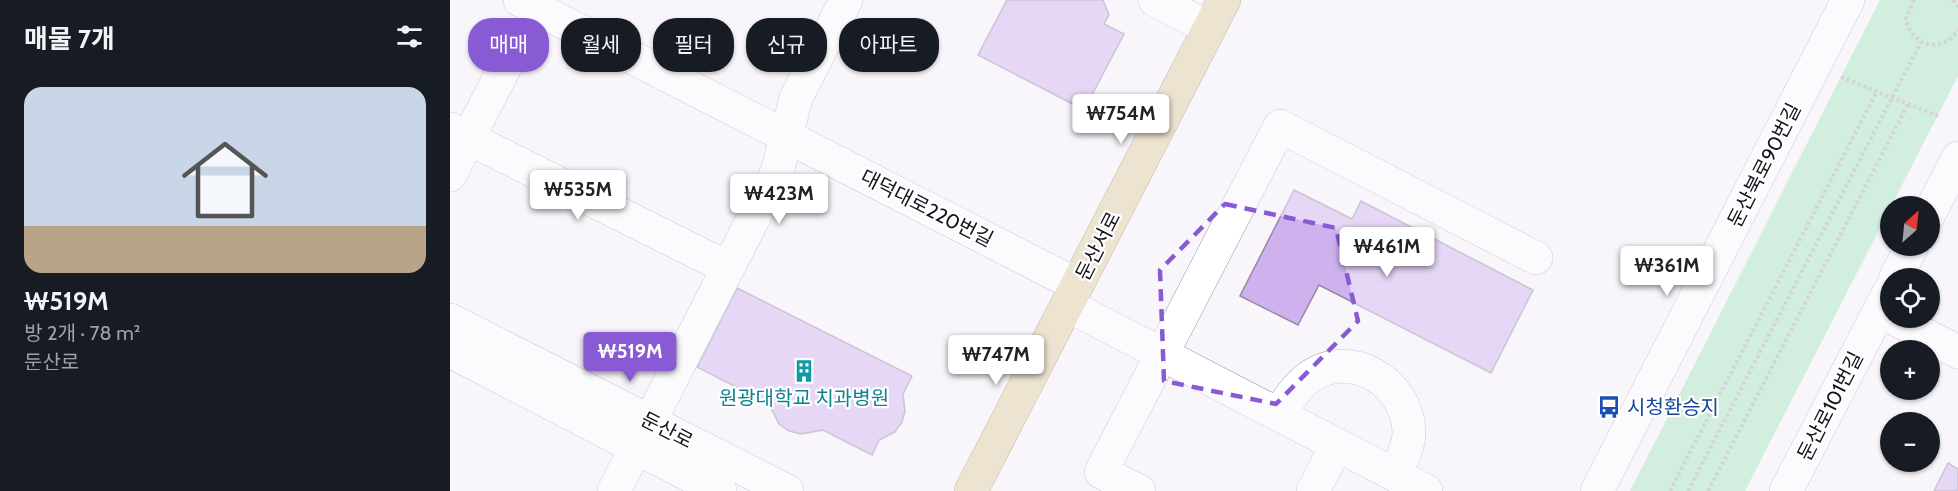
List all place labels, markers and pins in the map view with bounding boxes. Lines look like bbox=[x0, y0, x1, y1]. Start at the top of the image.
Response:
pin: ₩754M bbox=[1079, 94, 1163, 145]
pin: ₩535M bbox=[536, 170, 620, 221]
pin: ₩423M bbox=[737, 174, 821, 225]
pin: ₩461M bbox=[1345, 227, 1429, 278]
pin: ₩361M bbox=[1625, 246, 1709, 297]
pin: ₩519M bbox=[588, 332, 672, 383]
pin: ₩747M bbox=[954, 335, 1038, 386]
building icon: 원광대학교 치과병원 bbox=[791, 358, 817, 384]
place label: 원광대학교 치과병원 bbox=[719, 386, 889, 410]
bus stop icon: 시청환승지 bbox=[1596, 394, 1622, 420]
place label: 시청환승지 bbox=[1627, 395, 1719, 419]

